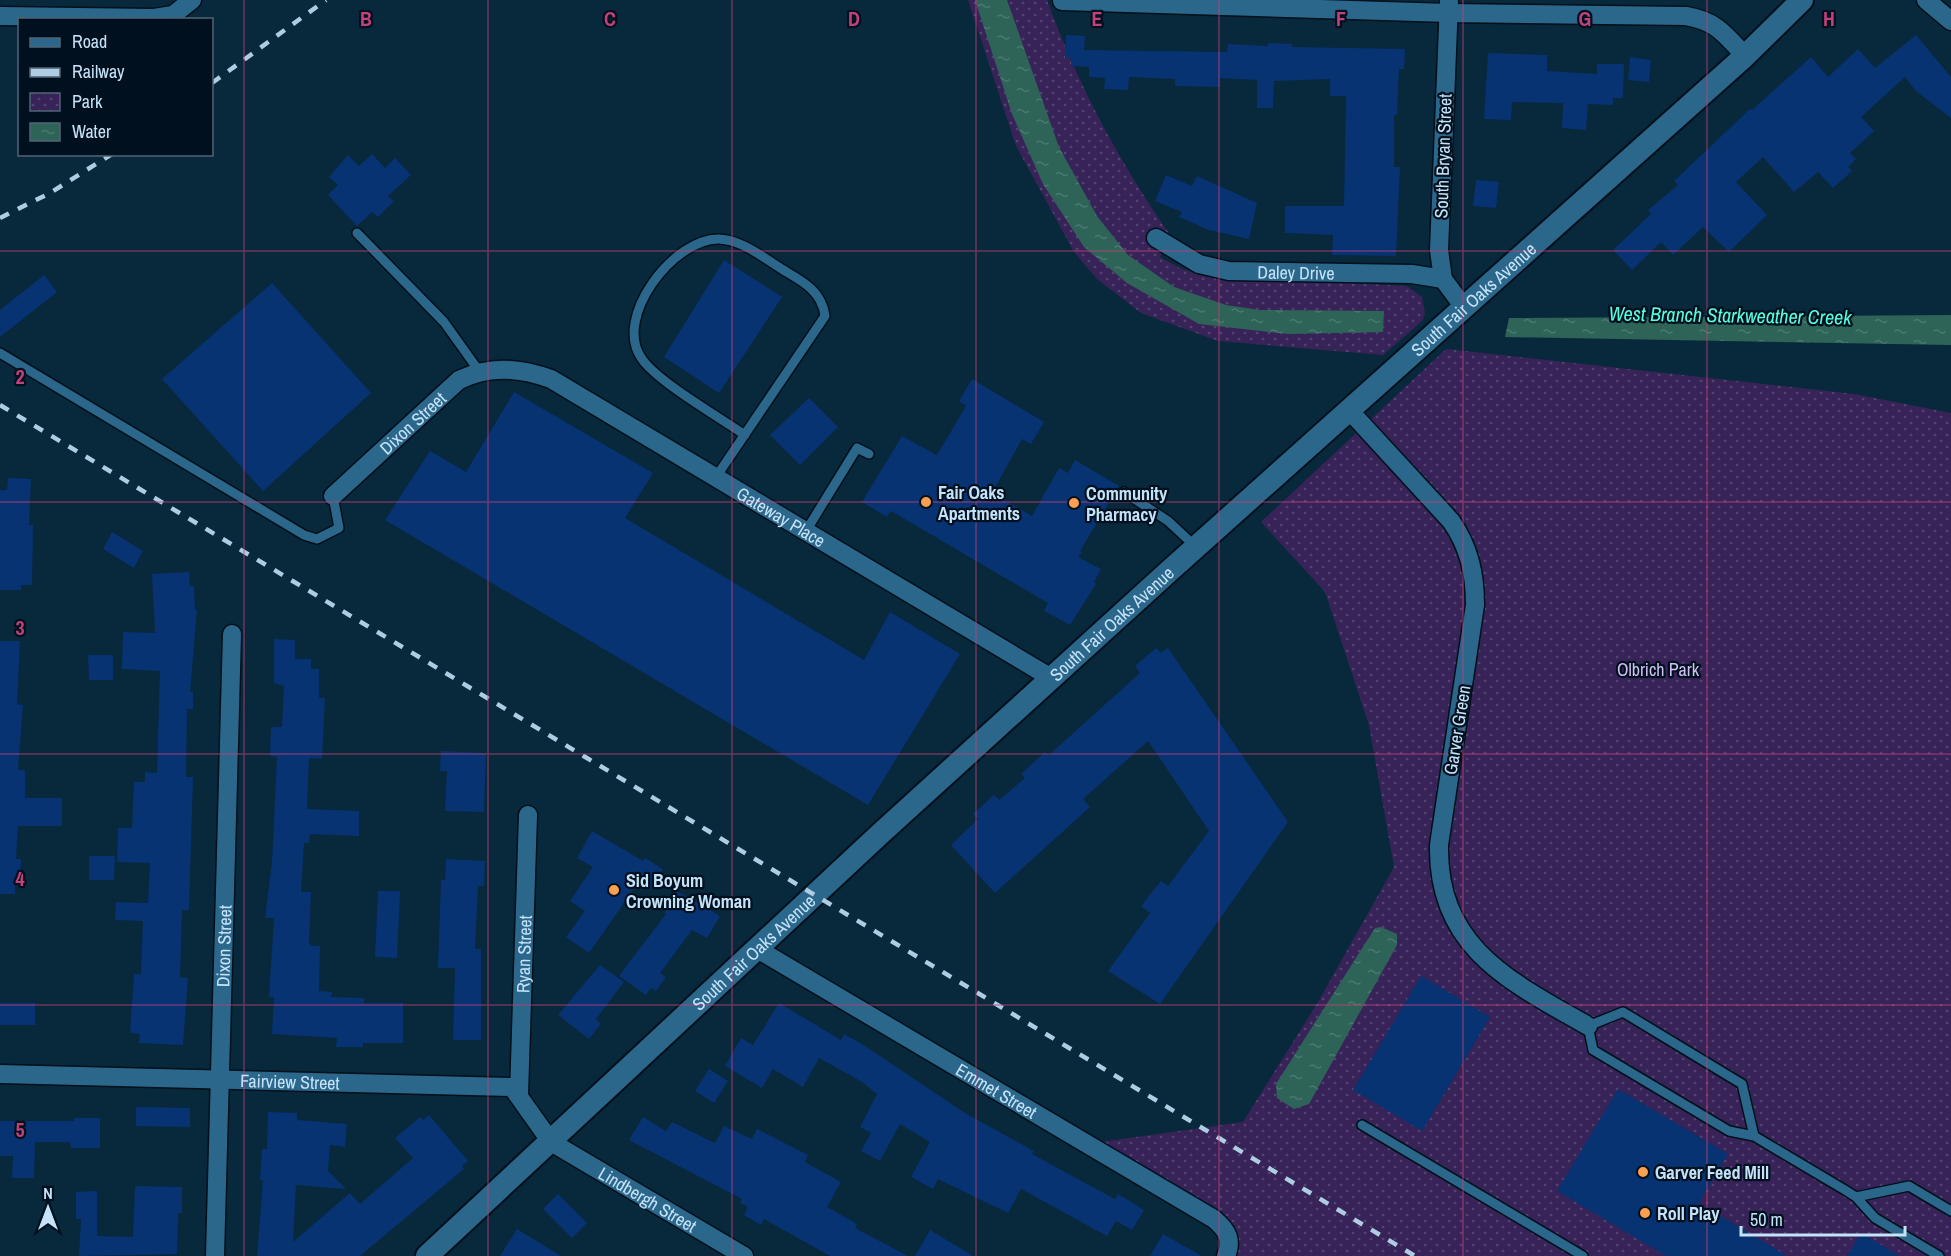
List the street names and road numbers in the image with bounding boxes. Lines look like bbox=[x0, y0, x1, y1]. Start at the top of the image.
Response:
street label: South Bryan Street bbox=[1428, 93, 1458, 219]
street label: South Fair Oaks Avenue bbox=[1405, 236, 1541, 362]
street label: Daley Drive bbox=[1257, 259, 1335, 285]
street label: Dixon Street bbox=[374, 386, 451, 460]
street label: Gateway Place bbox=[732, 480, 830, 553]
street label: South Fair Oaks Avenue bbox=[1044, 560, 1179, 687]
street label: Garver Green bbox=[1438, 683, 1476, 777]
street label: South Fair Oaks Avenue bbox=[686, 888, 820, 1016]
street label: Dixon Street bbox=[210, 905, 237, 988]
street label: Ryan Street bbox=[510, 915, 537, 993]
street label: Emmet Street bbox=[951, 1057, 1042, 1124]
street label: Fairview Street bbox=[240, 1068, 340, 1095]
street label: Lindbergh Street bbox=[594, 1160, 702, 1238]

